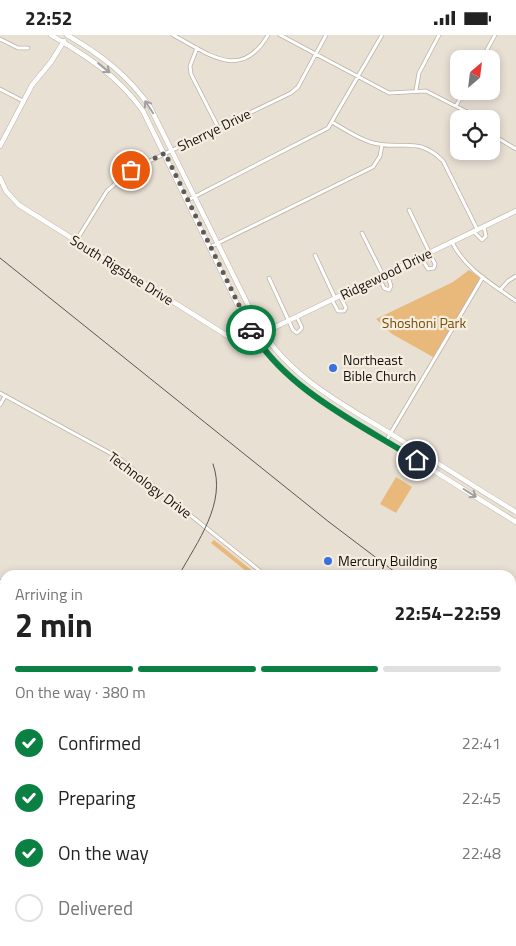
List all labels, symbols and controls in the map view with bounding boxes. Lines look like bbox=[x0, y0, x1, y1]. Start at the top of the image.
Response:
text: 22:52 bbox=[25, 3, 72, 32]
north arrow bbox=[450, 50, 500, 100]
map controls bbox=[450, 50, 500, 160]
one-way arrow bbox=[97, 63, 110, 74]
one-way arrow bbox=[144, 100, 154, 114]
street label: Sherrye Drive bbox=[174, 103, 254, 156]
button: locate bbox=[450, 110, 500, 160]
pin bbox=[110, 149, 152, 191]
icon: bag bbox=[117, 156, 145, 184]
street label: South Rigsbee Drive bbox=[66, 229, 178, 310]
street label: Ridgewood Drive bbox=[336, 242, 435, 305]
courier bbox=[226, 305, 276, 355]
park label: Shoshoni Park bbox=[382, 312, 466, 333]
icon: car bbox=[237, 316, 265, 344]
place label: Northeast Bible Church bbox=[343, 349, 416, 386]
marker: Northeast Bible Church bbox=[327, 362, 339, 374]
pin bbox=[396, 439, 438, 481]
street label: Technology Drive bbox=[104, 446, 197, 523]
icon: home bbox=[403, 446, 431, 474]
one-way arrow bbox=[463, 489, 477, 499]
place label: Mercury Building bbox=[338, 550, 437, 571]
marker: Mercury Building bbox=[322, 555, 334, 567]
text: Arriving in bbox=[15, 582, 83, 606]
text: 22:54–22:59 bbox=[394, 598, 501, 627]
text: 2 min bbox=[15, 601, 93, 649]
text: On the way · 380 m bbox=[15, 680, 146, 704]
text: Confirmed bbox=[58, 728, 141, 757]
icon: check bbox=[15, 729, 43, 757]
text: 22:41 bbox=[462, 731, 501, 755]
text: Preparing bbox=[58, 783, 135, 812]
icon: check bbox=[15, 784, 43, 812]
text: 22:45 bbox=[462, 786, 501, 810]
text: On the way bbox=[58, 838, 149, 867]
icon: check bbox=[15, 839, 43, 867]
text: 22:48 bbox=[462, 841, 501, 865]
text: Delivered bbox=[58, 893, 133, 922]

